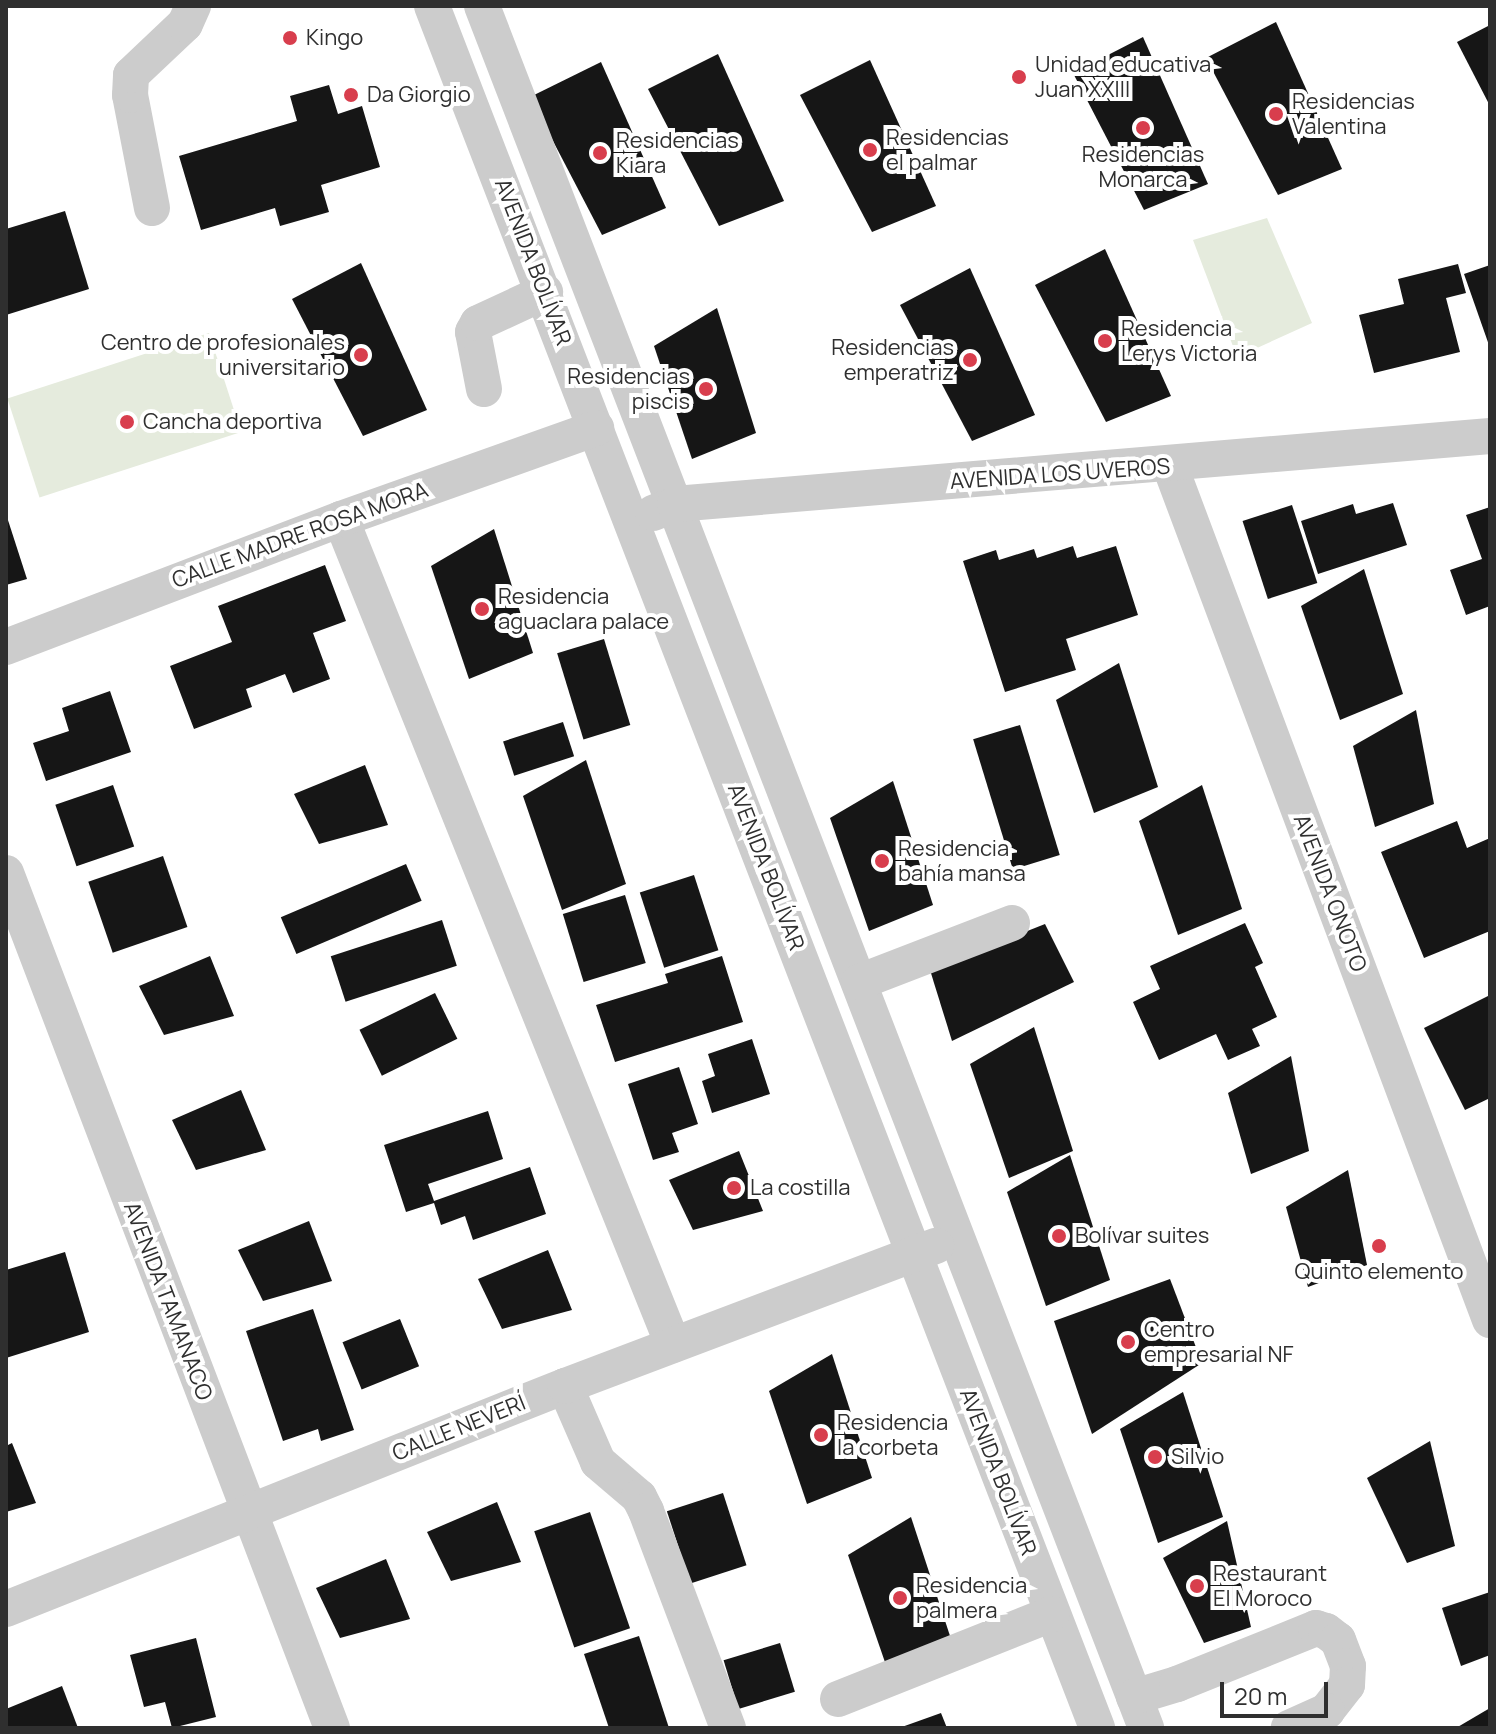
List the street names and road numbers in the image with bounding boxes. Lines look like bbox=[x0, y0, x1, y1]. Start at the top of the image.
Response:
street label: AVENIDA BOLÍVAR bbox=[489, 175, 577, 349]
street label: AVENIDA LOS UVEROS bbox=[949, 453, 1171, 495]
street label: CALLE MADRE ROSA MORA bbox=[168, 476, 432, 594]
street label: AVENIDA BOLÍVAR bbox=[722, 780, 810, 954]
street label: AVENIDA ONOTO bbox=[1288, 811, 1372, 975]
street label: AVENIDA TAMANACO bbox=[118, 1198, 218, 1404]
street label: AVENIDA BOLÍVAR bbox=[954, 1385, 1042, 1559]
street label: CALLE NEVERÍ bbox=[389, 1389, 529, 1467]

